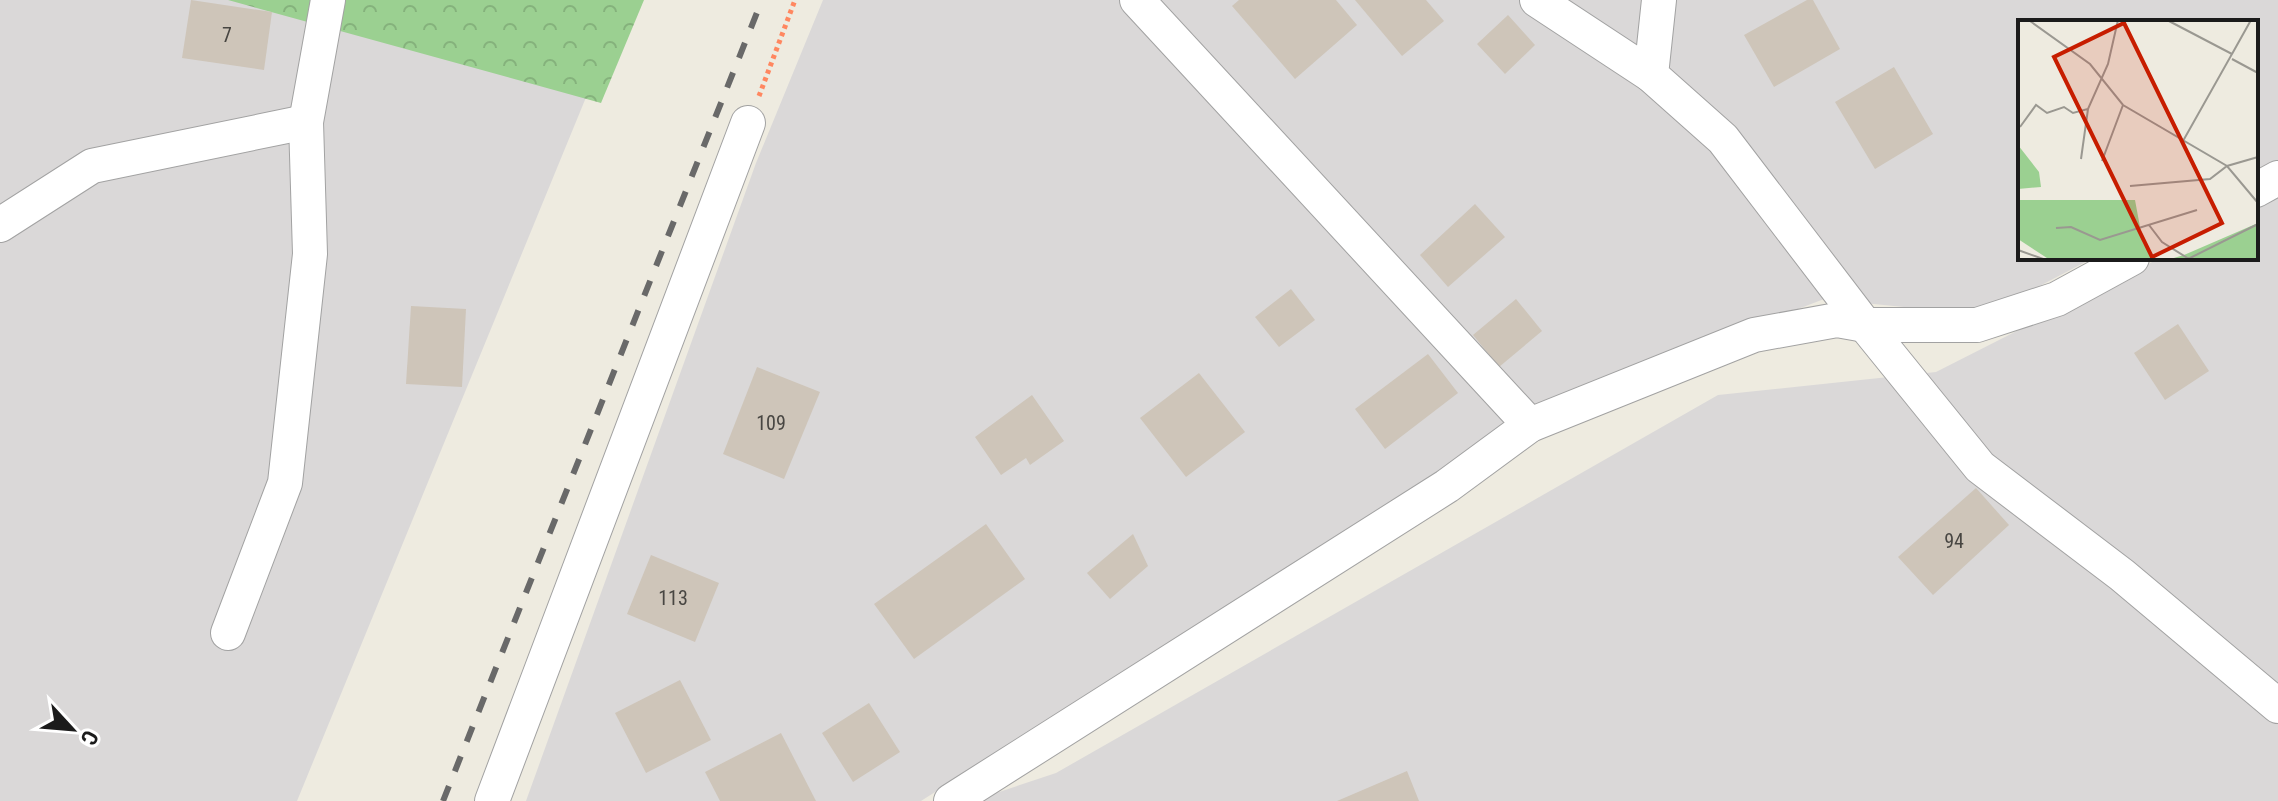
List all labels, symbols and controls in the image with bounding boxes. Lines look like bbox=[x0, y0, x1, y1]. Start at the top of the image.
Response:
inset map bbox=[2018, 20, 2258, 260]
house number: 7 bbox=[222, 23, 232, 47]
house number: 109 bbox=[756, 411, 786, 435]
house number: 94 bbox=[1944, 529, 1964, 553]
house number: 113 bbox=[658, 586, 688, 610]
north arrow bbox=[32, 689, 112, 769]
text: С bbox=[76, 726, 104, 749]

